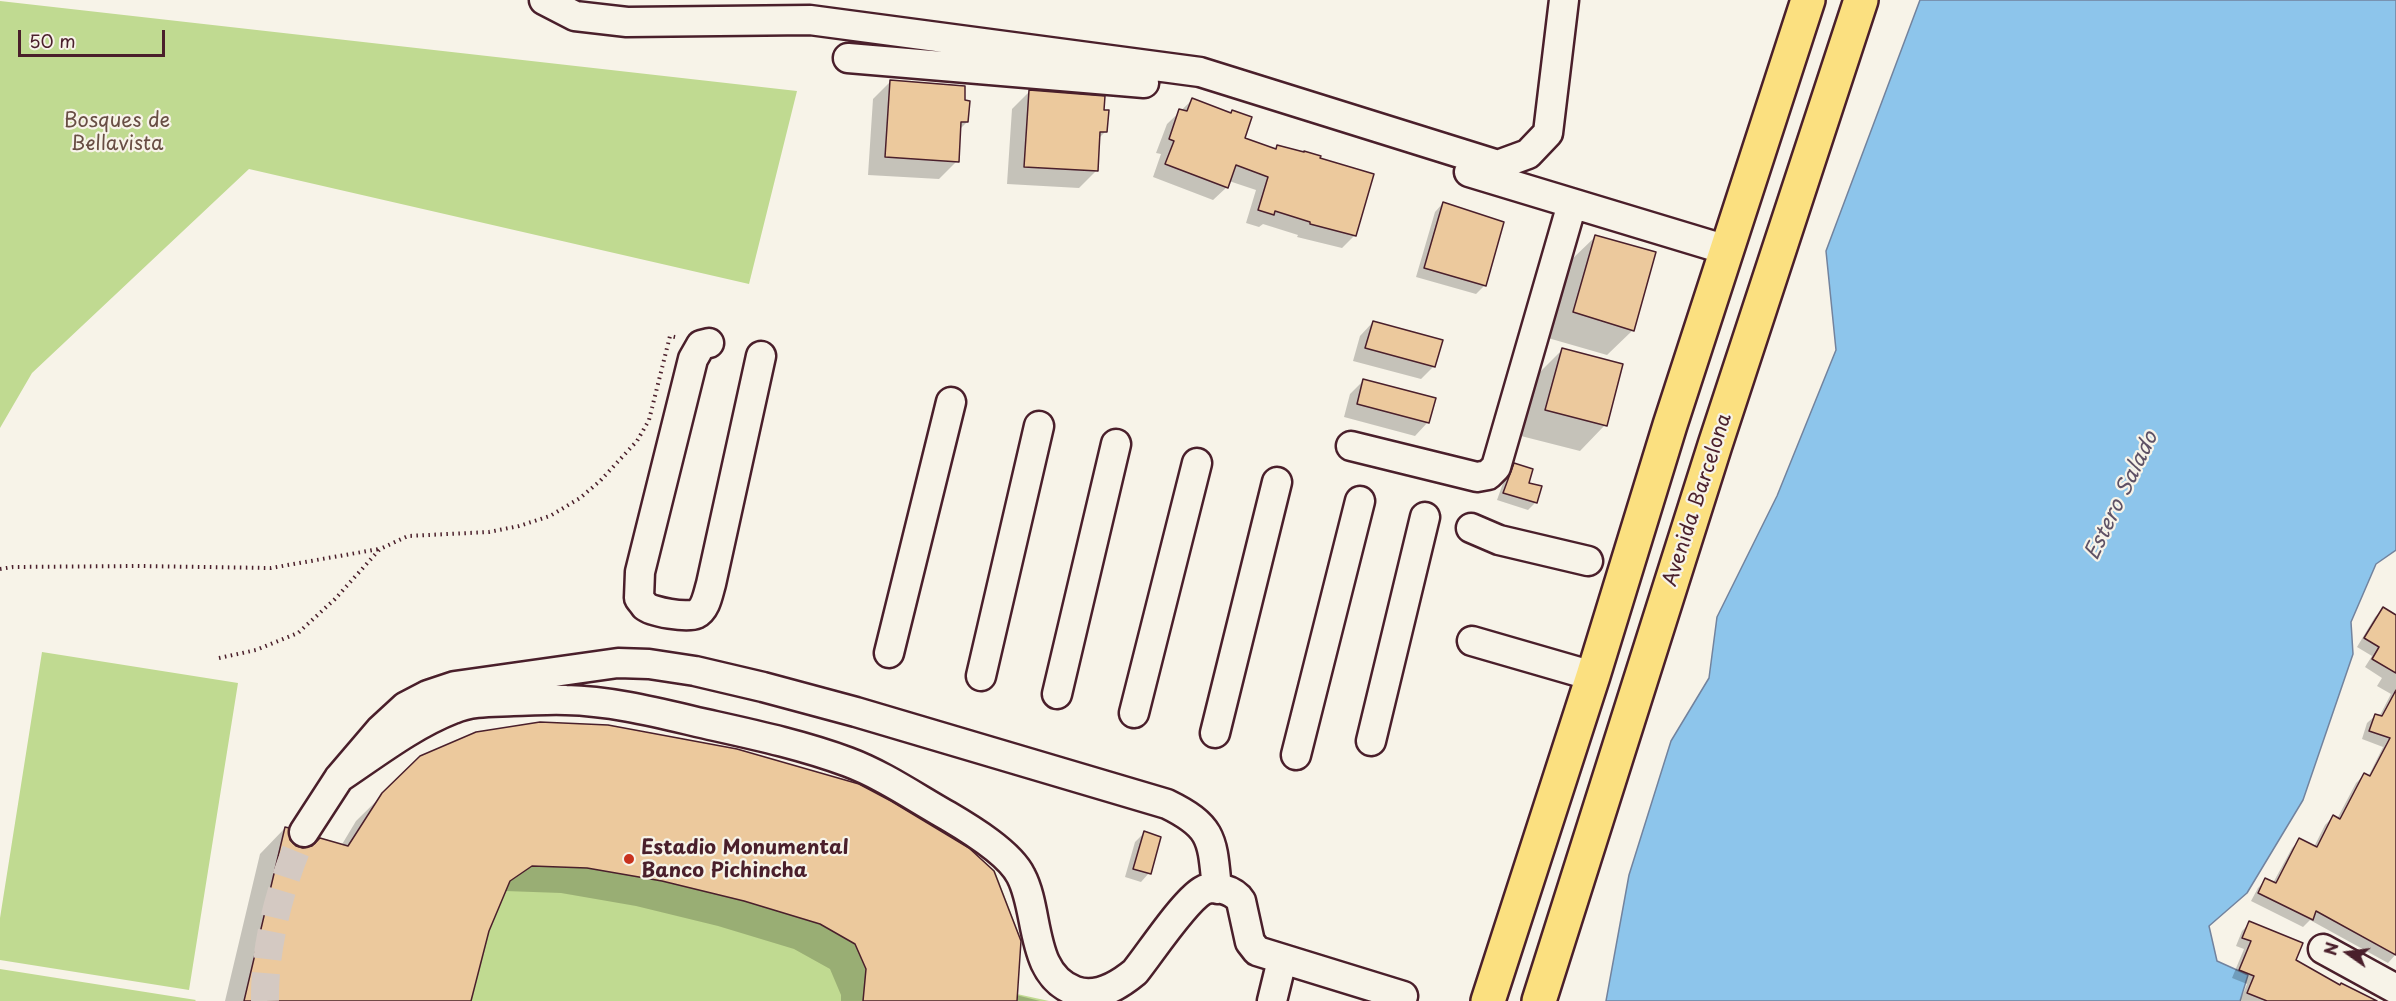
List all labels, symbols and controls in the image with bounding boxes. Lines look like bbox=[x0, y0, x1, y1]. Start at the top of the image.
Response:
scale bar bbox=[21, 18, 168, 56]
text: 50 m bbox=[29, 27, 76, 54]
park label: Bosques de Bellavista bbox=[64, 109, 170, 156]
street label: Avenida Barcelona bbox=[1659, 410, 1737, 590]
water label: Estero Salado bbox=[2080, 428, 2164, 564]
place label: Estadio Monumental Banco Pichincha bbox=[641, 836, 849, 883]
marker: Estadio Monumental Banco Pichincha bbox=[622, 852, 636, 866]
north arrow bbox=[2318, 923, 2378, 983]
text: N bbox=[2317, 940, 2344, 958]

